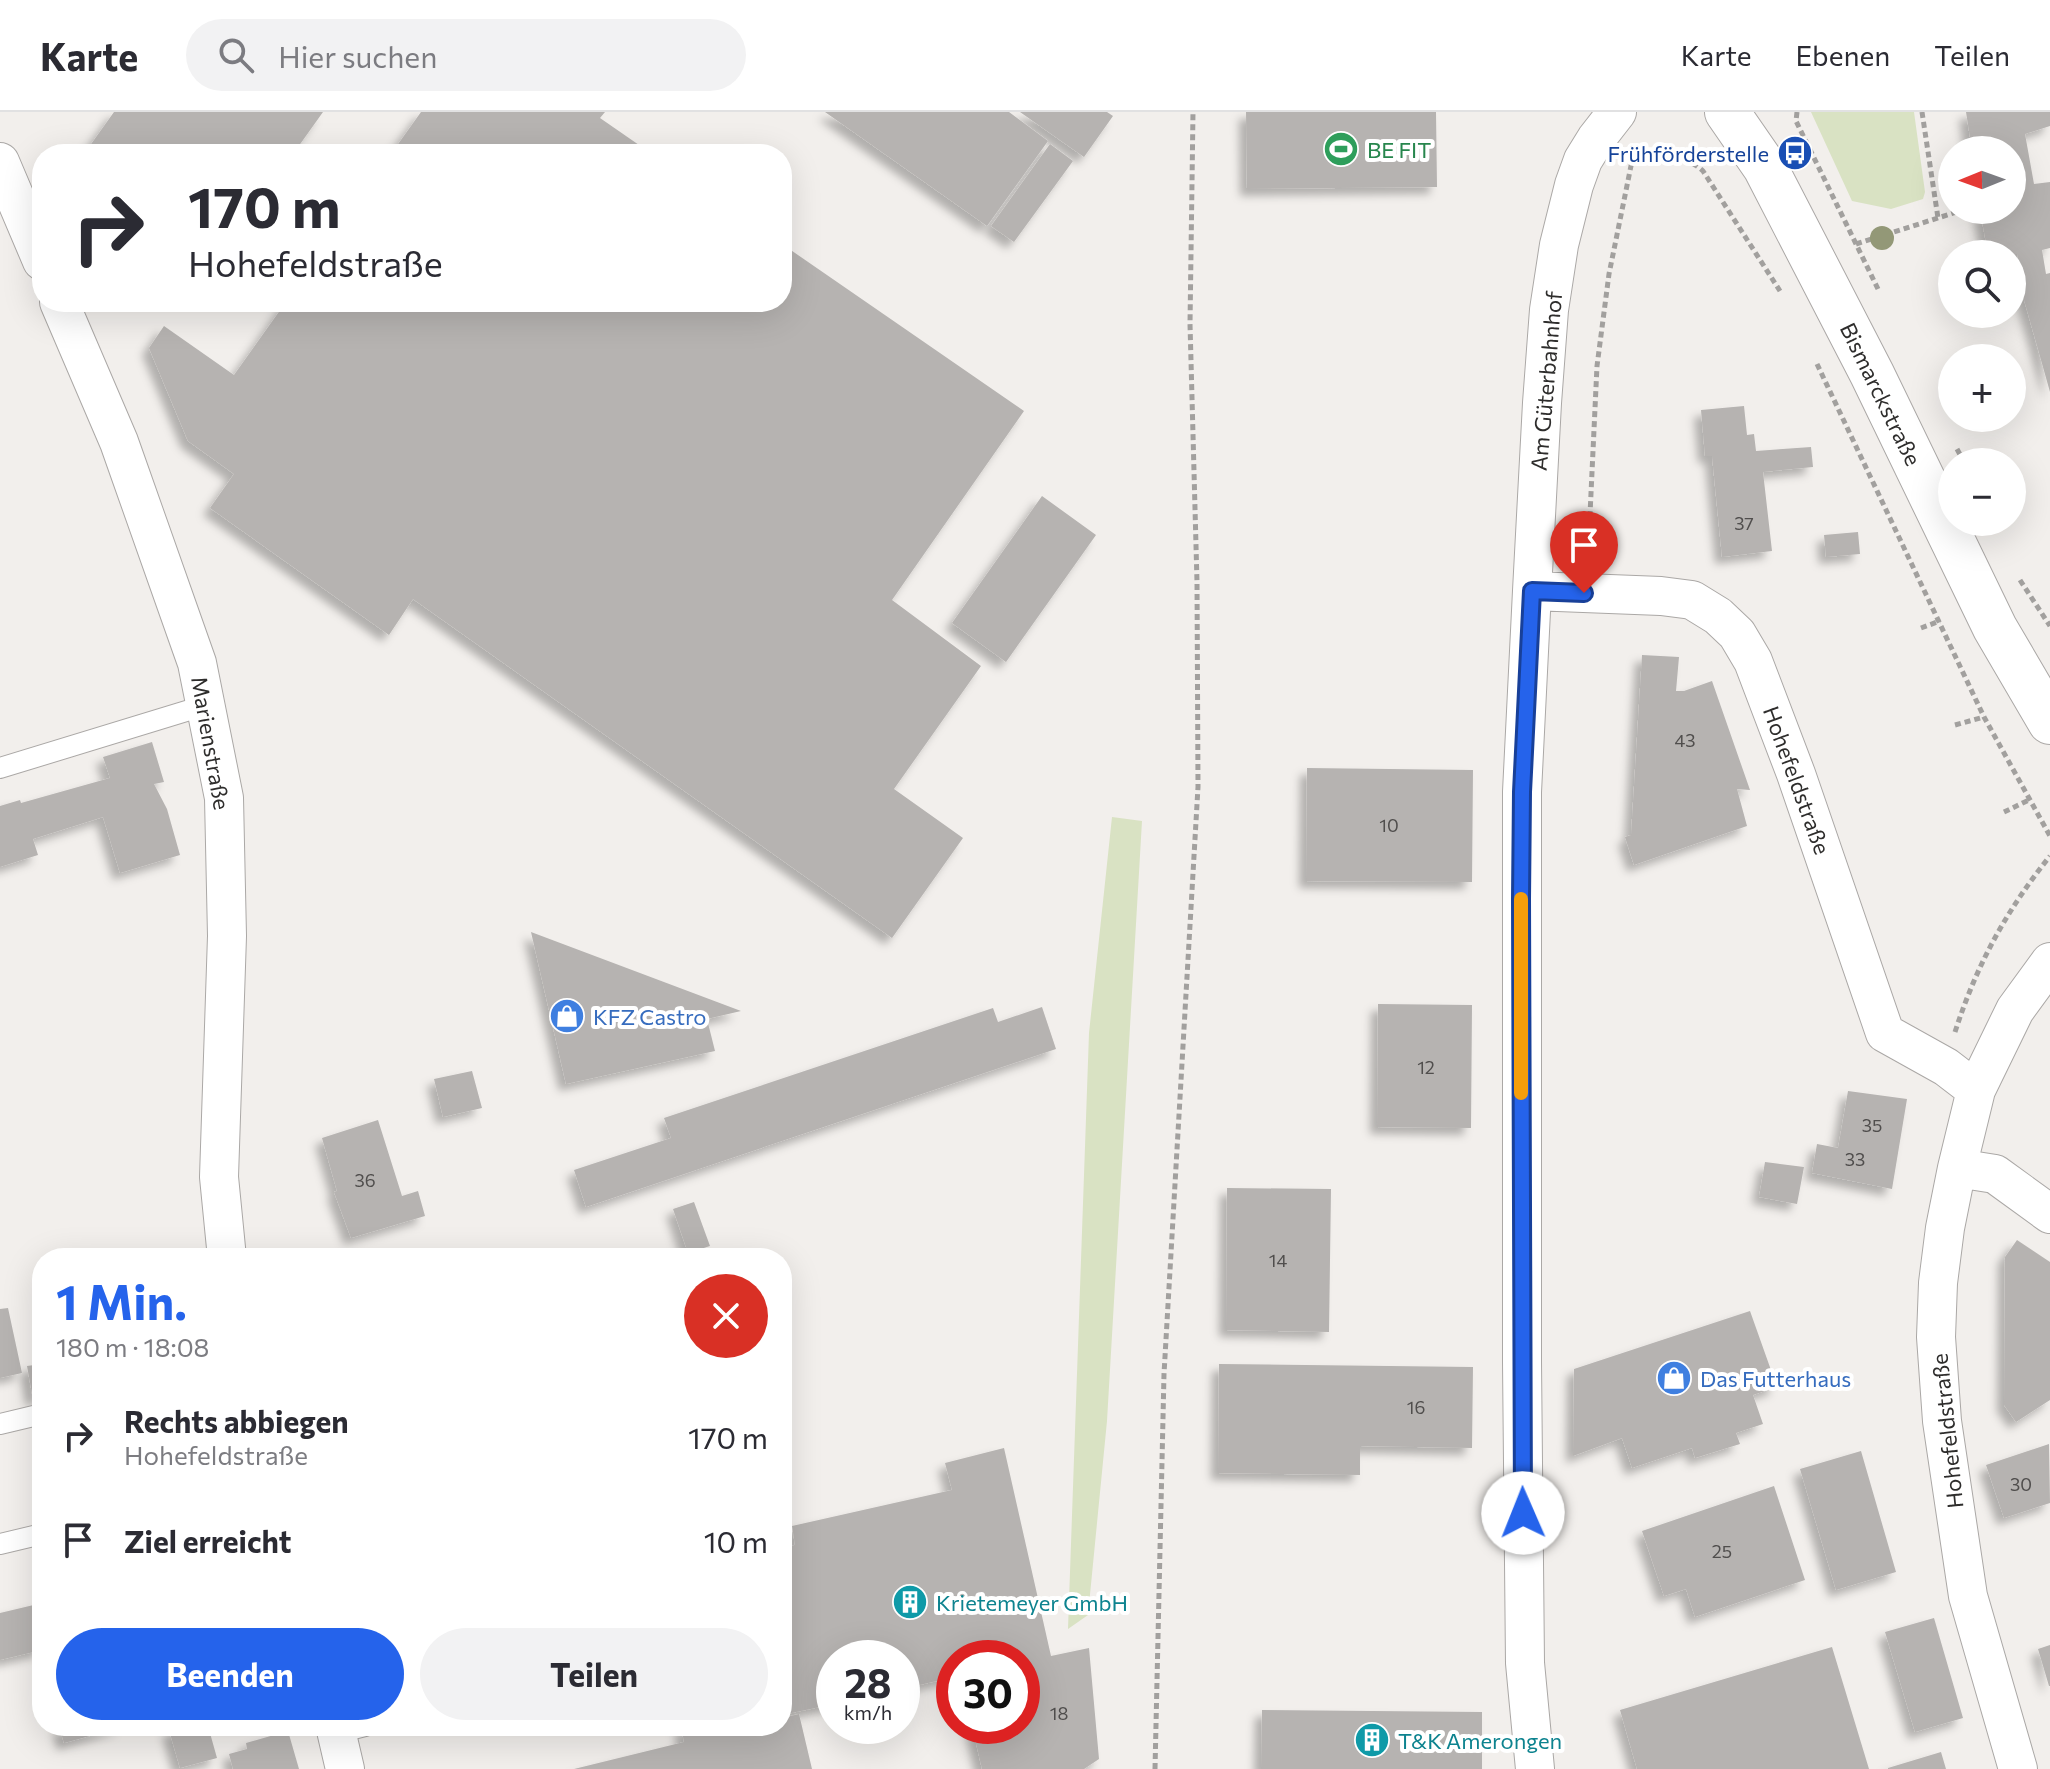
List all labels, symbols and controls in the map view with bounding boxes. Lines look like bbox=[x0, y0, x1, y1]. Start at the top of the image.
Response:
search box bbox=[186, 19, 746, 91]
text: Karte bbox=[40, 32, 138, 79]
icon: search bbox=[214, 33, 258, 77]
text: Hier suchen bbox=[278, 37, 437, 74]
text: Karte bbox=[1681, 38, 1752, 72]
text: Ebenen bbox=[1796, 38, 1890, 72]
text: Teilen bbox=[1934, 38, 2010, 72]
sports icon: BE FIT bbox=[1322, 130, 1360, 168]
bus stop icon: Frühförderstelle bbox=[1776, 134, 1814, 172]
place label: BE FIT bbox=[1367, 136, 1431, 163]
north arrow bbox=[1938, 136, 2026, 224]
map controls bbox=[1938, 136, 2026, 536]
place label: Frühförderstelle bbox=[1607, 140, 1769, 167]
text: 170 m bbox=[188, 171, 341, 240]
icon: right bbox=[56, 176, 160, 280]
text: Hohefeldstraße bbox=[188, 240, 443, 284]
button: search bbox=[1938, 240, 2026, 328]
street label: Am Güterbahnhof bbox=[1525, 290, 1567, 472]
street label: Bismarckstraße bbox=[1835, 318, 1927, 470]
button: + bbox=[1938, 344, 2026, 432]
button: − bbox=[1938, 448, 2026, 536]
pin bbox=[1550, 511, 1618, 593]
house number: 37 bbox=[1734, 512, 1754, 534]
icon: arrive bbox=[1562, 523, 1606, 567]
street label: Marienstraße bbox=[186, 674, 236, 812]
street label: Hohefeldstraße bbox=[1758, 702, 1836, 858]
house number: 43 bbox=[1674, 729, 1696, 751]
house number: 10 bbox=[1379, 814, 1399, 836]
shop icon: KFZ Castro bbox=[548, 997, 586, 1035]
place label: KFZ Castro bbox=[593, 1003, 706, 1030]
house number: 12 bbox=[1417, 1056, 1435, 1078]
house number: 35 bbox=[1862, 1114, 1882, 1136]
house number: 33 bbox=[1845, 1148, 1865, 1170]
house number: 36 bbox=[354, 1169, 376, 1191]
house number: 14 bbox=[1269, 1249, 1287, 1271]
text: 1 Min. bbox=[56, 1271, 187, 1330]
button: close bbox=[684, 1274, 768, 1358]
text: 180 m · 18:08 bbox=[56, 1331, 209, 1362]
street label: Hohefeldstraße bbox=[1925, 1352, 1969, 1510]
shop icon: Das Futterhaus bbox=[1655, 1359, 1693, 1397]
place label: Das Futterhaus bbox=[1700, 1365, 1851, 1392]
house number: 16 bbox=[1407, 1396, 1425, 1418]
text: Rechts abbiegen bbox=[124, 1402, 349, 1439]
icon: right bbox=[56, 1414, 100, 1458]
text: 170 m bbox=[688, 1418, 768, 1455]
text: Hohefeldstraße bbox=[124, 1439, 308, 1470]
position arrow bbox=[1481, 1471, 1565, 1555]
house number: 30 bbox=[2010, 1473, 2032, 1495]
icon: arrive bbox=[56, 1518, 100, 1562]
text: Ziel erreicht bbox=[124, 1522, 292, 1559]
text: 10 m bbox=[704, 1522, 768, 1559]
house number: 25 bbox=[1712, 1540, 1732, 1562]
building icon: Krietemeyer GmbH bbox=[891, 1583, 929, 1621]
place label: Krietemeyer GmbH bbox=[936, 1589, 1128, 1616]
button: Beenden bbox=[56, 1628, 404, 1720]
button: Teilen bbox=[420, 1628, 768, 1720]
speed limit sign: 30 bbox=[936, 1640, 1040, 1744]
text: 28 bbox=[844, 1657, 892, 1706]
text: km/h bbox=[844, 1700, 892, 1724]
house number: 18 bbox=[1050, 1702, 1068, 1724]
building icon: T&K Amerongen bbox=[1353, 1721, 1391, 1759]
place label: T&K Amerongen bbox=[1398, 1727, 1562, 1754]

